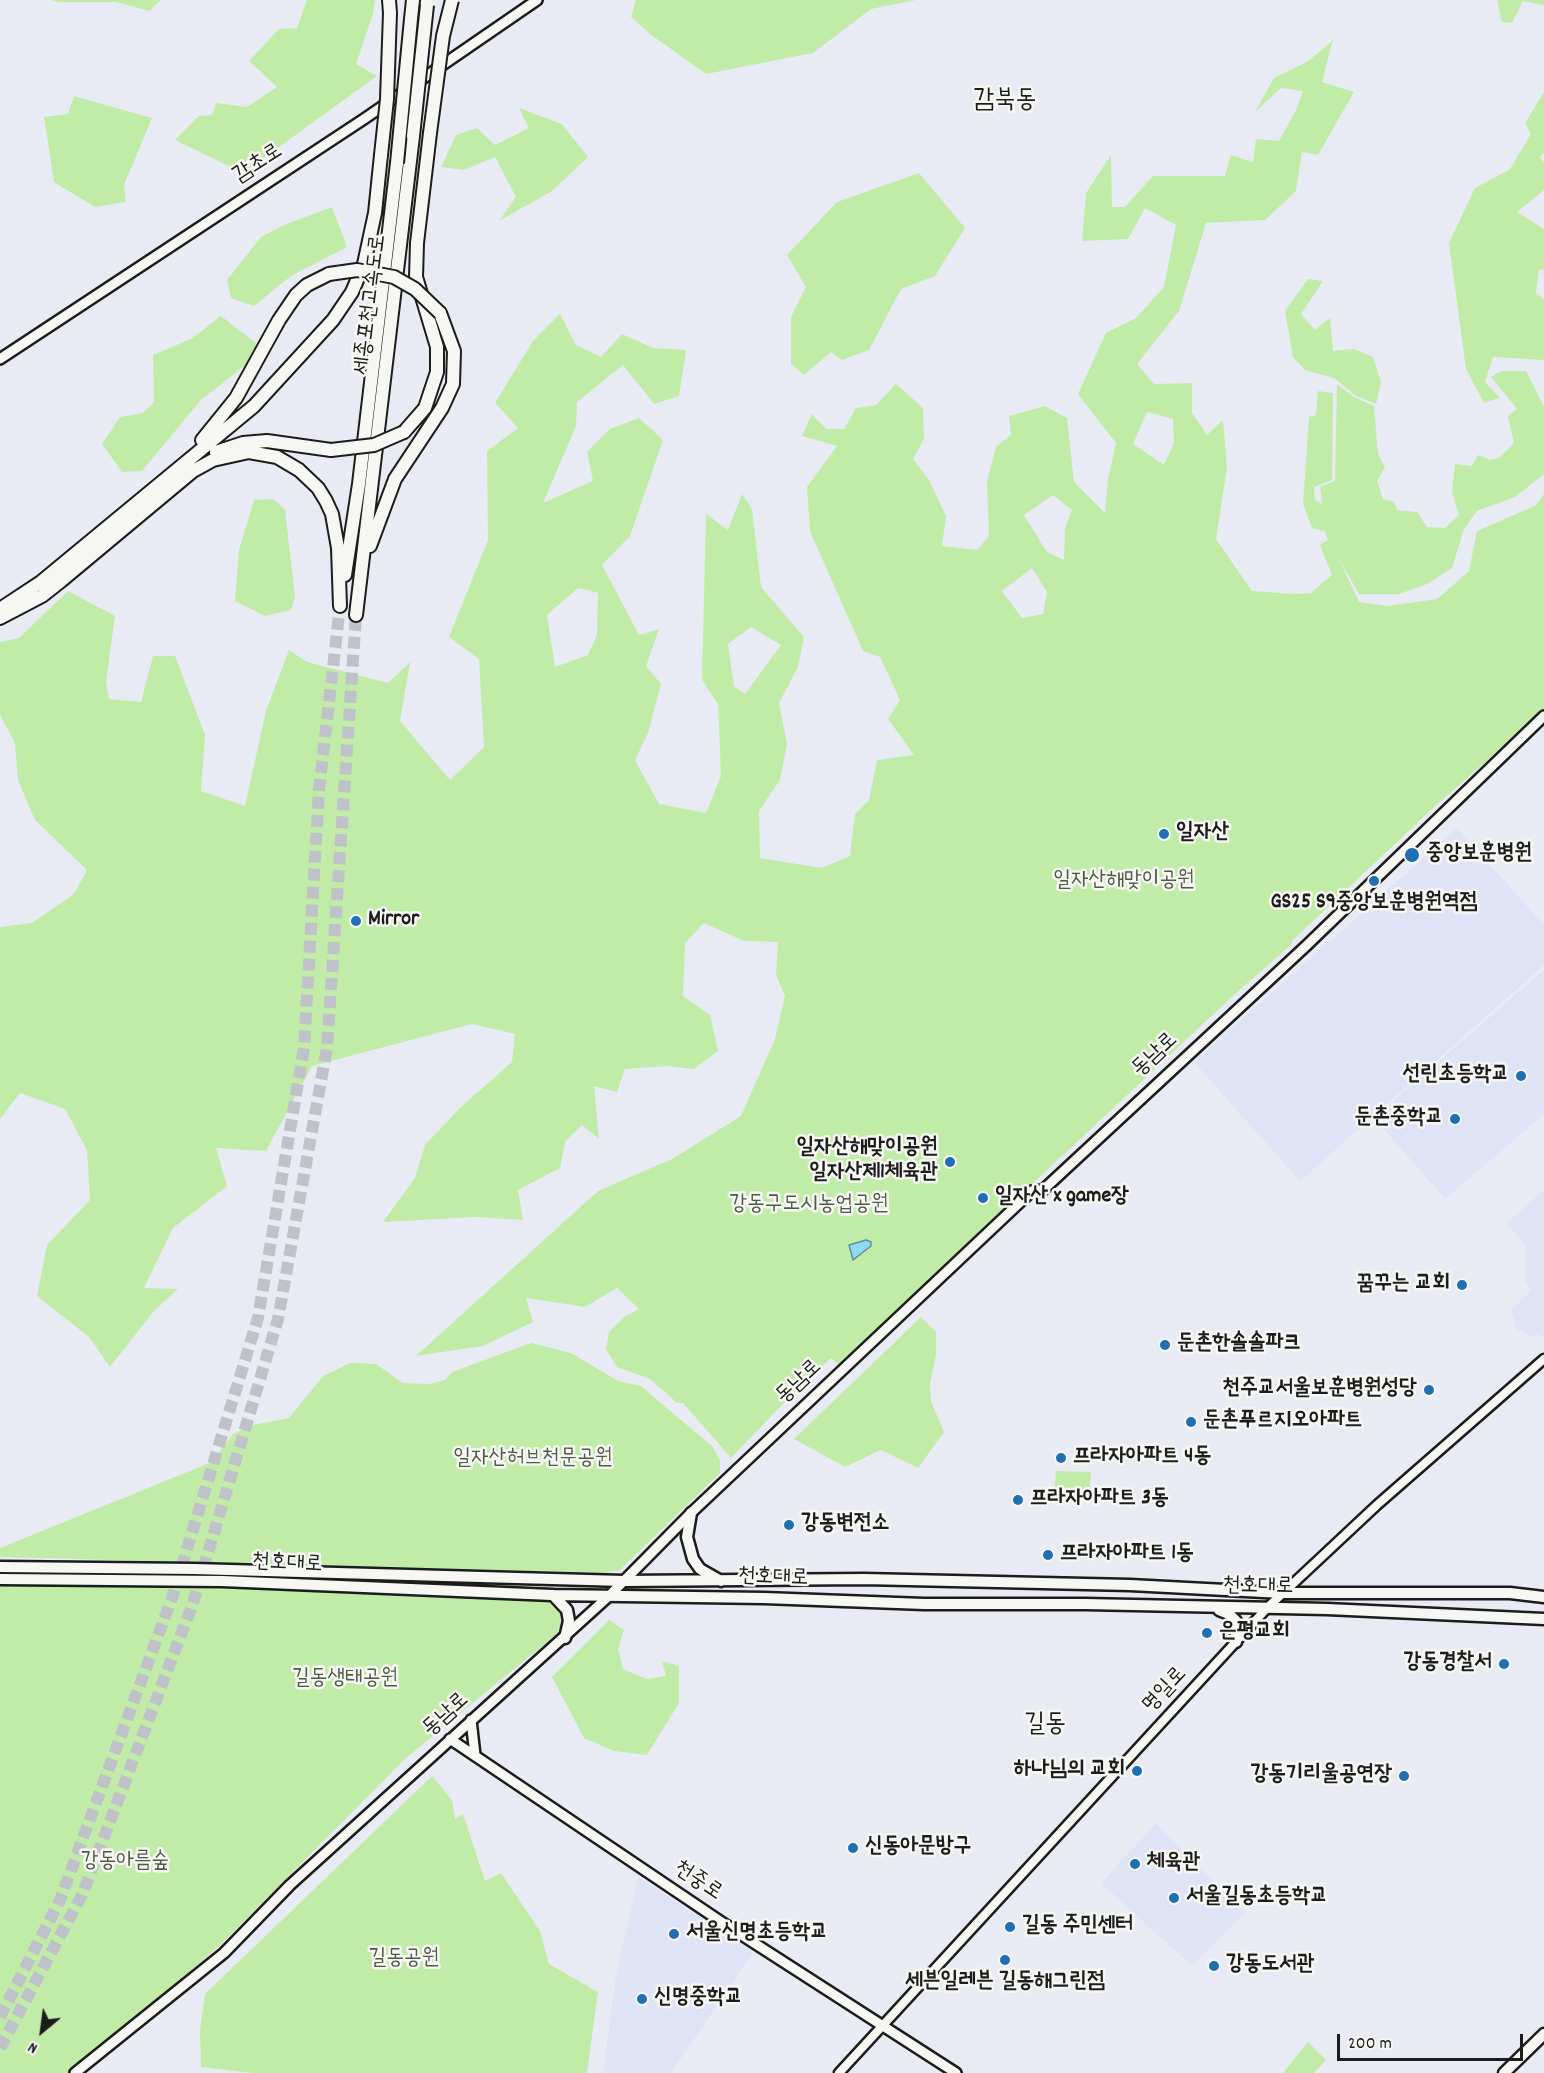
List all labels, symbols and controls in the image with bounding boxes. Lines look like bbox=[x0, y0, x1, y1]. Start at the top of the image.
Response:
district label: 감북동 bbox=[974, 86, 1036, 118]
street label: 감초로 bbox=[230, 139, 288, 191]
street label: 세종포천고속도로 bbox=[350, 233, 394, 377]
place label: 일자산 bbox=[1176, 821, 1229, 847]
marker: 일자산 bbox=[1157, 827, 1171, 841]
place label: 중앙보훈병원 bbox=[1426, 842, 1532, 868]
marker: 중앙보훈병원 bbox=[1403, 846, 1421, 864]
park label: 일자산해맞이공원 bbox=[1053, 869, 1195, 895]
marker: GS25 S9중앙보훈병원역점 bbox=[1367, 874, 1381, 888]
place label: GS25 S9중앙보훈병원역점 bbox=[1270, 891, 1478, 917]
place label: Mirror bbox=[368, 908, 419, 934]
marker: Mirror bbox=[349, 914, 363, 928]
street label: 동남로 bbox=[1128, 1028, 1184, 1084]
place label: 선린초등학교 bbox=[1403, 1063, 1509, 1089]
marker: 선린초등학교 bbox=[1514, 1069, 1528, 1083]
place label: 둔촌중학교 bbox=[1354, 1106, 1443, 1132]
marker: 둔촌중학교 bbox=[1448, 1112, 1462, 1126]
place label: 일자산해맞이공원 일자산제1체육관 bbox=[796, 1136, 938, 1188]
marker: 일자산해맞이공원 일자산제1체육관 bbox=[943, 1155, 957, 1169]
place label: 일자산 x game장 bbox=[995, 1185, 1129, 1211]
marker: 일자산 x game장 bbox=[976, 1191, 990, 1205]
park label: 강동구도시농업공원 bbox=[729, 1193, 889, 1219]
place label: 꿈꾸는 교회 bbox=[1356, 1272, 1450, 1298]
marker: 꿈꾸는 교회 bbox=[1455, 1278, 1469, 1292]
place label: 둔촌한솔솔파크 bbox=[1177, 1332, 1301, 1358]
marker: 둔촌한솔솔파크 bbox=[1158, 1338, 1172, 1352]
street label: 동남로 bbox=[772, 1355, 828, 1411]
place label: 천주교서울보훈병원성당 bbox=[1222, 1377, 1417, 1403]
marker: 천주교서울보훈병원성당 bbox=[1422, 1383, 1436, 1397]
place label: 둔촌푸르지오아파트 bbox=[1203, 1409, 1362, 1435]
marker: 둔촌푸르지오아파트 bbox=[1184, 1415, 1198, 1429]
place label: 프라자아파트 4동 bbox=[1073, 1445, 1211, 1471]
park label: 일자산허브천문공원 bbox=[453, 1447, 613, 1473]
marker: 프라자아파트 4동 bbox=[1054, 1451, 1068, 1465]
place label: 프라자아파트 3동 bbox=[1030, 1487, 1169, 1513]
marker: 프라자아파트 3동 bbox=[1011, 1493, 1025, 1507]
place label: 강동변전소 bbox=[801, 1512, 890, 1538]
marker: 강동변전소 bbox=[782, 1518, 796, 1532]
place label: 프라자아파트 1동 bbox=[1060, 1542, 1194, 1568]
marker: 프라자아파트 1동 bbox=[1041, 1548, 1055, 1562]
street label: 천호대로 bbox=[251, 1550, 323, 1580]
street label: 천호대로 bbox=[737, 1565, 809, 1593]
street label: 천호대로 bbox=[1222, 1574, 1294, 1602]
place label: 은평교회 bbox=[1219, 1620, 1290, 1646]
marker: 은평교회 bbox=[1200, 1626, 1214, 1640]
place label: 강동경찰서 bbox=[1403, 1651, 1492, 1677]
marker: 강동경찰서 bbox=[1497, 1657, 1511, 1671]
street label: 명일로 bbox=[1138, 1663, 1194, 1719]
park label: 길동생태공원 bbox=[292, 1667, 398, 1693]
street label: 동남로 bbox=[418, 1688, 476, 1744]
district label: 길동 bbox=[1024, 1710, 1066, 1742]
place label: 하나님의 교회 bbox=[1014, 1758, 1125, 1784]
place label: 강동기리울공연장 bbox=[1250, 1763, 1392, 1789]
marker: 하나님의 교회 bbox=[1130, 1764, 1144, 1778]
marker: 강동기리울공연장 bbox=[1397, 1769, 1411, 1783]
place label: 신동아문방구 bbox=[865, 1835, 971, 1861]
marker: 신동아문방구 bbox=[846, 1841, 860, 1855]
park label: 강동아름숲 bbox=[81, 1850, 169, 1876]
place label: 체육관 bbox=[1147, 1851, 1200, 1877]
street label: 천중로 bbox=[668, 1856, 726, 1908]
marker: 체육관 bbox=[1128, 1857, 1142, 1871]
place label: 서울길동초등학교 bbox=[1186, 1885, 1328, 1911]
marker: 서울길동초등학교 bbox=[1167, 1891, 1181, 1905]
place label: 길동 주민센터 bbox=[1022, 1914, 1133, 1940]
marker: 길동 주민센터 bbox=[1003, 1920, 1017, 1934]
place label: 서울신명초등학교 bbox=[686, 1921, 828, 1947]
marker: 서울신명초등학교 bbox=[667, 1927, 681, 1941]
park label: 길동공원 bbox=[369, 1947, 439, 1973]
marker: 세븐일레븐 길동해그린점 bbox=[998, 1953, 1012, 1967]
place label: 강동도서관 bbox=[1226, 1953, 1315, 1979]
marker: 강동도서관 bbox=[1207, 1959, 1221, 1973]
place label: 세븐일레븐 길동해그린점 bbox=[905, 1970, 1105, 1996]
place label: 신명중학교 bbox=[654, 1986, 743, 2012]
marker: 신명중학교 bbox=[635, 1992, 649, 2006]
north arrow bbox=[12, 2001, 72, 2061]
scale bar bbox=[1340, 2022, 1526, 2060]
text: 200 m bbox=[1348, 2032, 1392, 2057]
text: N bbox=[24, 2035, 42, 2059]

